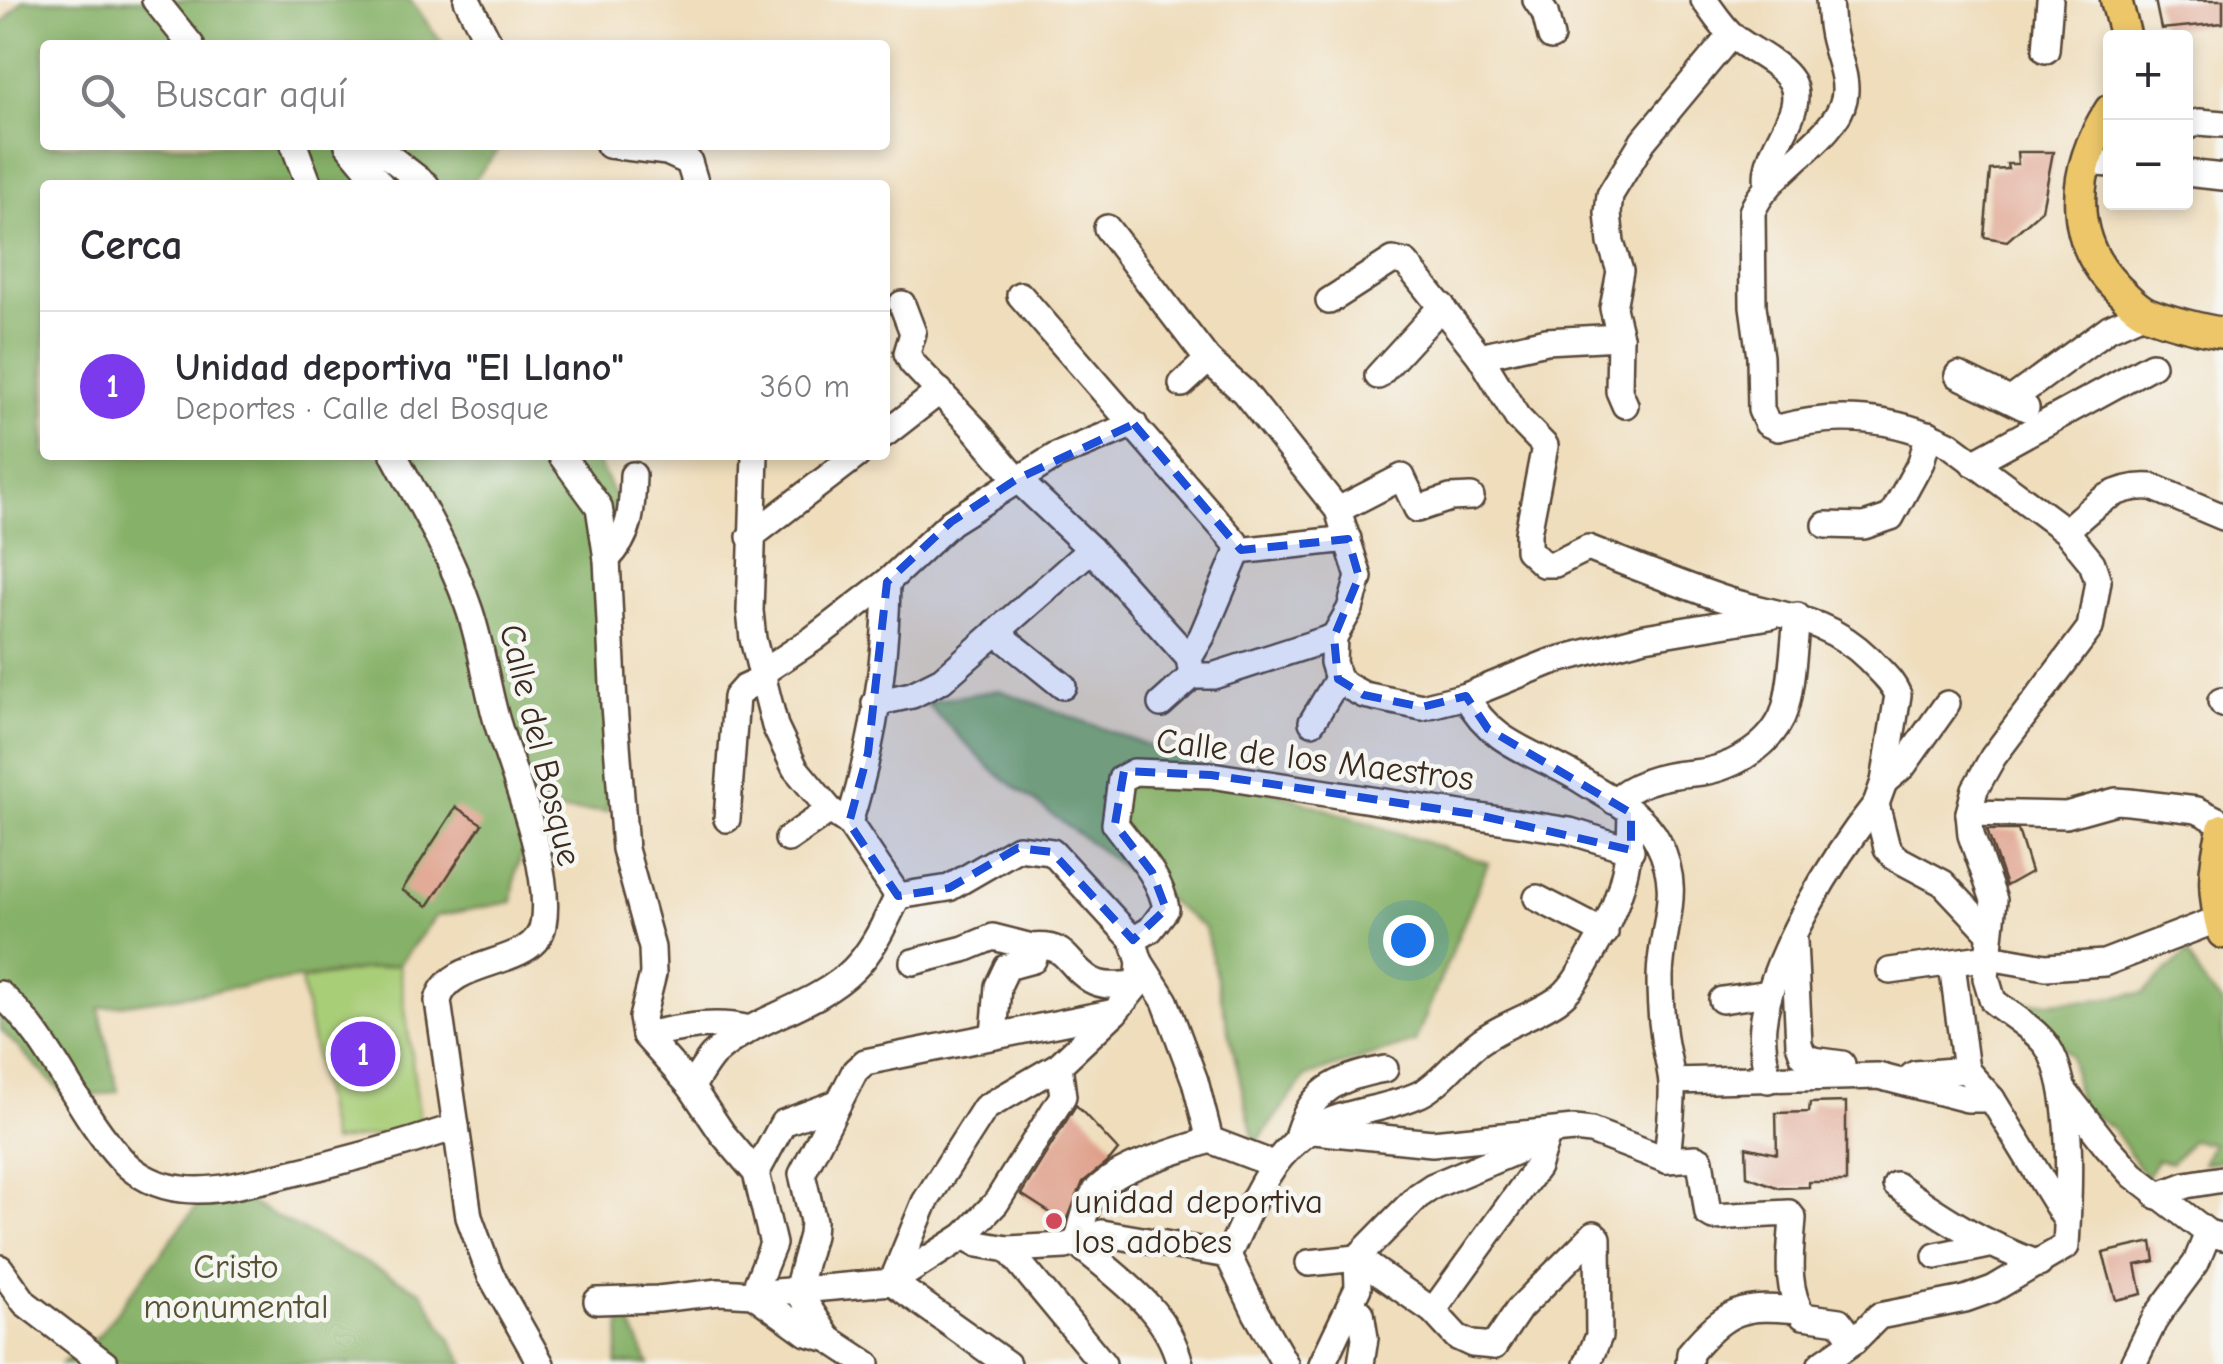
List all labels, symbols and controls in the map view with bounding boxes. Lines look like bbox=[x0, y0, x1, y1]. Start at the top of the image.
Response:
map controls bbox=[2103, 30, 2193, 210]
button: + bbox=[2103, 30, 2193, 120]
search box bbox=[40, 40, 890, 150]
icon: search bbox=[75, 68, 130, 123]
text: Buscar aquí bbox=[155, 73, 347, 117]
button: − bbox=[2103, 120, 2193, 210]
text: Cerca bbox=[80, 221, 183, 270]
text: Unidad deportiva "El Llano" bbox=[175, 346, 624, 390]
text: 1 bbox=[106, 368, 119, 405]
text: 360 m bbox=[760, 368, 850, 405]
text: Deportes · Calle del Bosque bbox=[175, 390, 549, 427]
street label: Calle del Bosque bbox=[491, 620, 590, 870]
street label: Calle de los Maestros bbox=[1154, 720, 1476, 799]
your location bbox=[1383, 915, 1434, 966]
pin: 1 bbox=[330, 1016, 396, 1092]
place label: unidad deportiva los adobes bbox=[1074, 1181, 1323, 1262]
marker: unidad deportiva los adobes bbox=[1043, 1210, 1065, 1232]
park label: Cristo monumental bbox=[143, 1246, 329, 1327]

